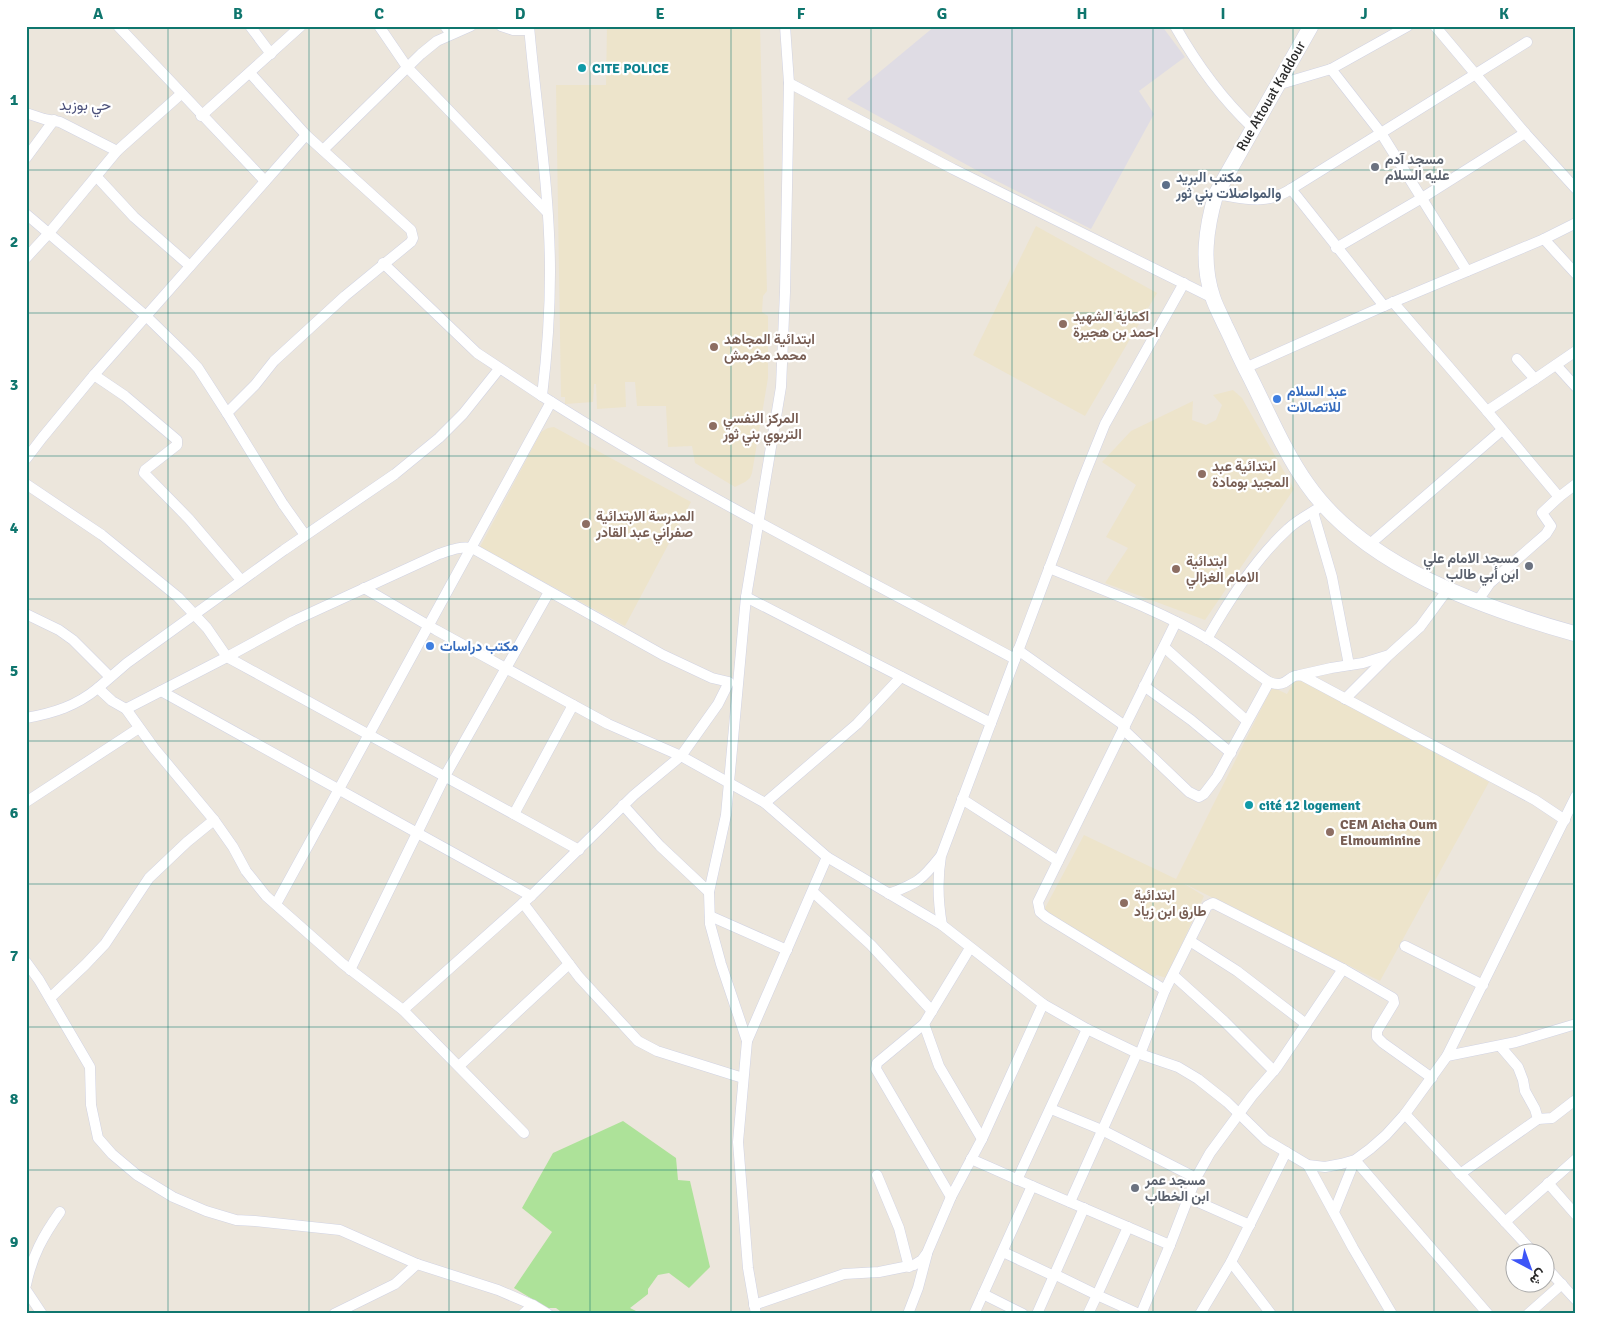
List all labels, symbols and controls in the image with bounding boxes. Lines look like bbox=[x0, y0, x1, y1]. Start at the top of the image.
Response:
text: A bbox=[93, 4, 104, 24]
text: B bbox=[233, 4, 243, 24]
text: C bbox=[374, 4, 384, 24]
text: D bbox=[515, 4, 526, 24]
text: E bbox=[655, 4, 665, 24]
text: F bbox=[797, 4, 806, 24]
text: G bbox=[937, 4, 947, 24]
text: H bbox=[1077, 4, 1087, 24]
text: I bbox=[1220, 4, 1226, 24]
text: J bbox=[1360, 4, 1368, 24]
text: K bbox=[1499, 4, 1509, 24]
street label: Rue Attouat Kaddour bbox=[1233, 37, 1310, 154]
place label: CITE POLICE bbox=[592, 60, 669, 77]
marker: CITE POLICE bbox=[576, 62, 588, 74]
text: 1 bbox=[10, 90, 19, 110]
district label: حي بوزيد bbox=[59, 96, 111, 118]
place label: مسجد آدم عليه السلام bbox=[1385, 151, 1449, 184]
marker: مسجد آدم عليه السلام bbox=[1369, 161, 1381, 173]
place label: مكتب البريد والمواصلات بني ثور bbox=[1175, 169, 1281, 205]
marker: مكتب البريد والمواصلات بني ثور bbox=[1160, 179, 1172, 191]
text: 2 bbox=[10, 232, 18, 252]
place label: اكماية الشهيد احمد بن هجيرة bbox=[1073, 308, 1159, 341]
marker: اكماية الشهيد احمد بن هجيرة bbox=[1057, 318, 1069, 330]
place label: ابتدائية المجاهد محمد مخرمش bbox=[724, 331, 815, 364]
marker: ابتدائية المجاهد محمد مخرمش bbox=[708, 341, 720, 353]
text: 3 bbox=[10, 375, 18, 395]
place label: عبد السلام للاتصالات bbox=[1287, 383, 1347, 416]
marker: عبد السلام للاتصالات bbox=[1271, 393, 1283, 405]
place label: المركز النفسي التربوي بني ثور bbox=[722, 410, 802, 446]
marker: المركز النفسي التربوي بني ثور bbox=[707, 420, 719, 432]
place label: ابتدائية عبد المجيد بومادة bbox=[1212, 458, 1289, 491]
marker: ابتدائية عبد المجيد بومادة bbox=[1196, 468, 1208, 480]
place label: المدرسة الابتدائية صفراني عبد القادر bbox=[595, 508, 694, 544]
text: 4 bbox=[10, 518, 19, 538]
marker: المدرسة الابتدائية صفراني عبد القادر bbox=[580, 518, 592, 530]
place label: مسجد الامام علي ابن أبي طالب bbox=[1423, 550, 1519, 586]
place label: ابتدائية الامام الغزالي bbox=[1186, 553, 1259, 589]
marker: مسجد الامام علي ابن أبي طالب bbox=[1523, 560, 1535, 572]
marker: ابتدائية الامام الغزالي bbox=[1170, 563, 1182, 575]
place label: مكتب دراسات bbox=[440, 638, 519, 655]
marker: مكتب دراسات bbox=[424, 640, 436, 652]
text: 5 bbox=[10, 661, 18, 681]
place label: cité 12 logement bbox=[1259, 797, 1361, 814]
marker: cité 12 logement bbox=[1243, 799, 1255, 811]
text: 6 bbox=[10, 803, 19, 823]
place label: CEM Aicha Oum Elmouminine bbox=[1340, 816, 1437, 849]
marker: CEM Aicha Oum Elmouminine bbox=[1324, 826, 1336, 838]
place label: ابتدائية طارق ابن زياد bbox=[1134, 887, 1206, 920]
marker: ابتدائية طارق ابن زياد bbox=[1118, 897, 1130, 909]
text: 7 bbox=[10, 946, 19, 966]
text: 8 bbox=[10, 1089, 19, 1109]
place label: مسجد عمر ابن الخطاب bbox=[1144, 1172, 1209, 1205]
marker: مسجد عمر ابن الخطاب bbox=[1129, 1182, 1141, 1194]
text: 9 bbox=[10, 1232, 19, 1252]
north arrow bbox=[1504, 1242, 1554, 1292]
text: ش bbox=[1526, 1265, 1550, 1289]

